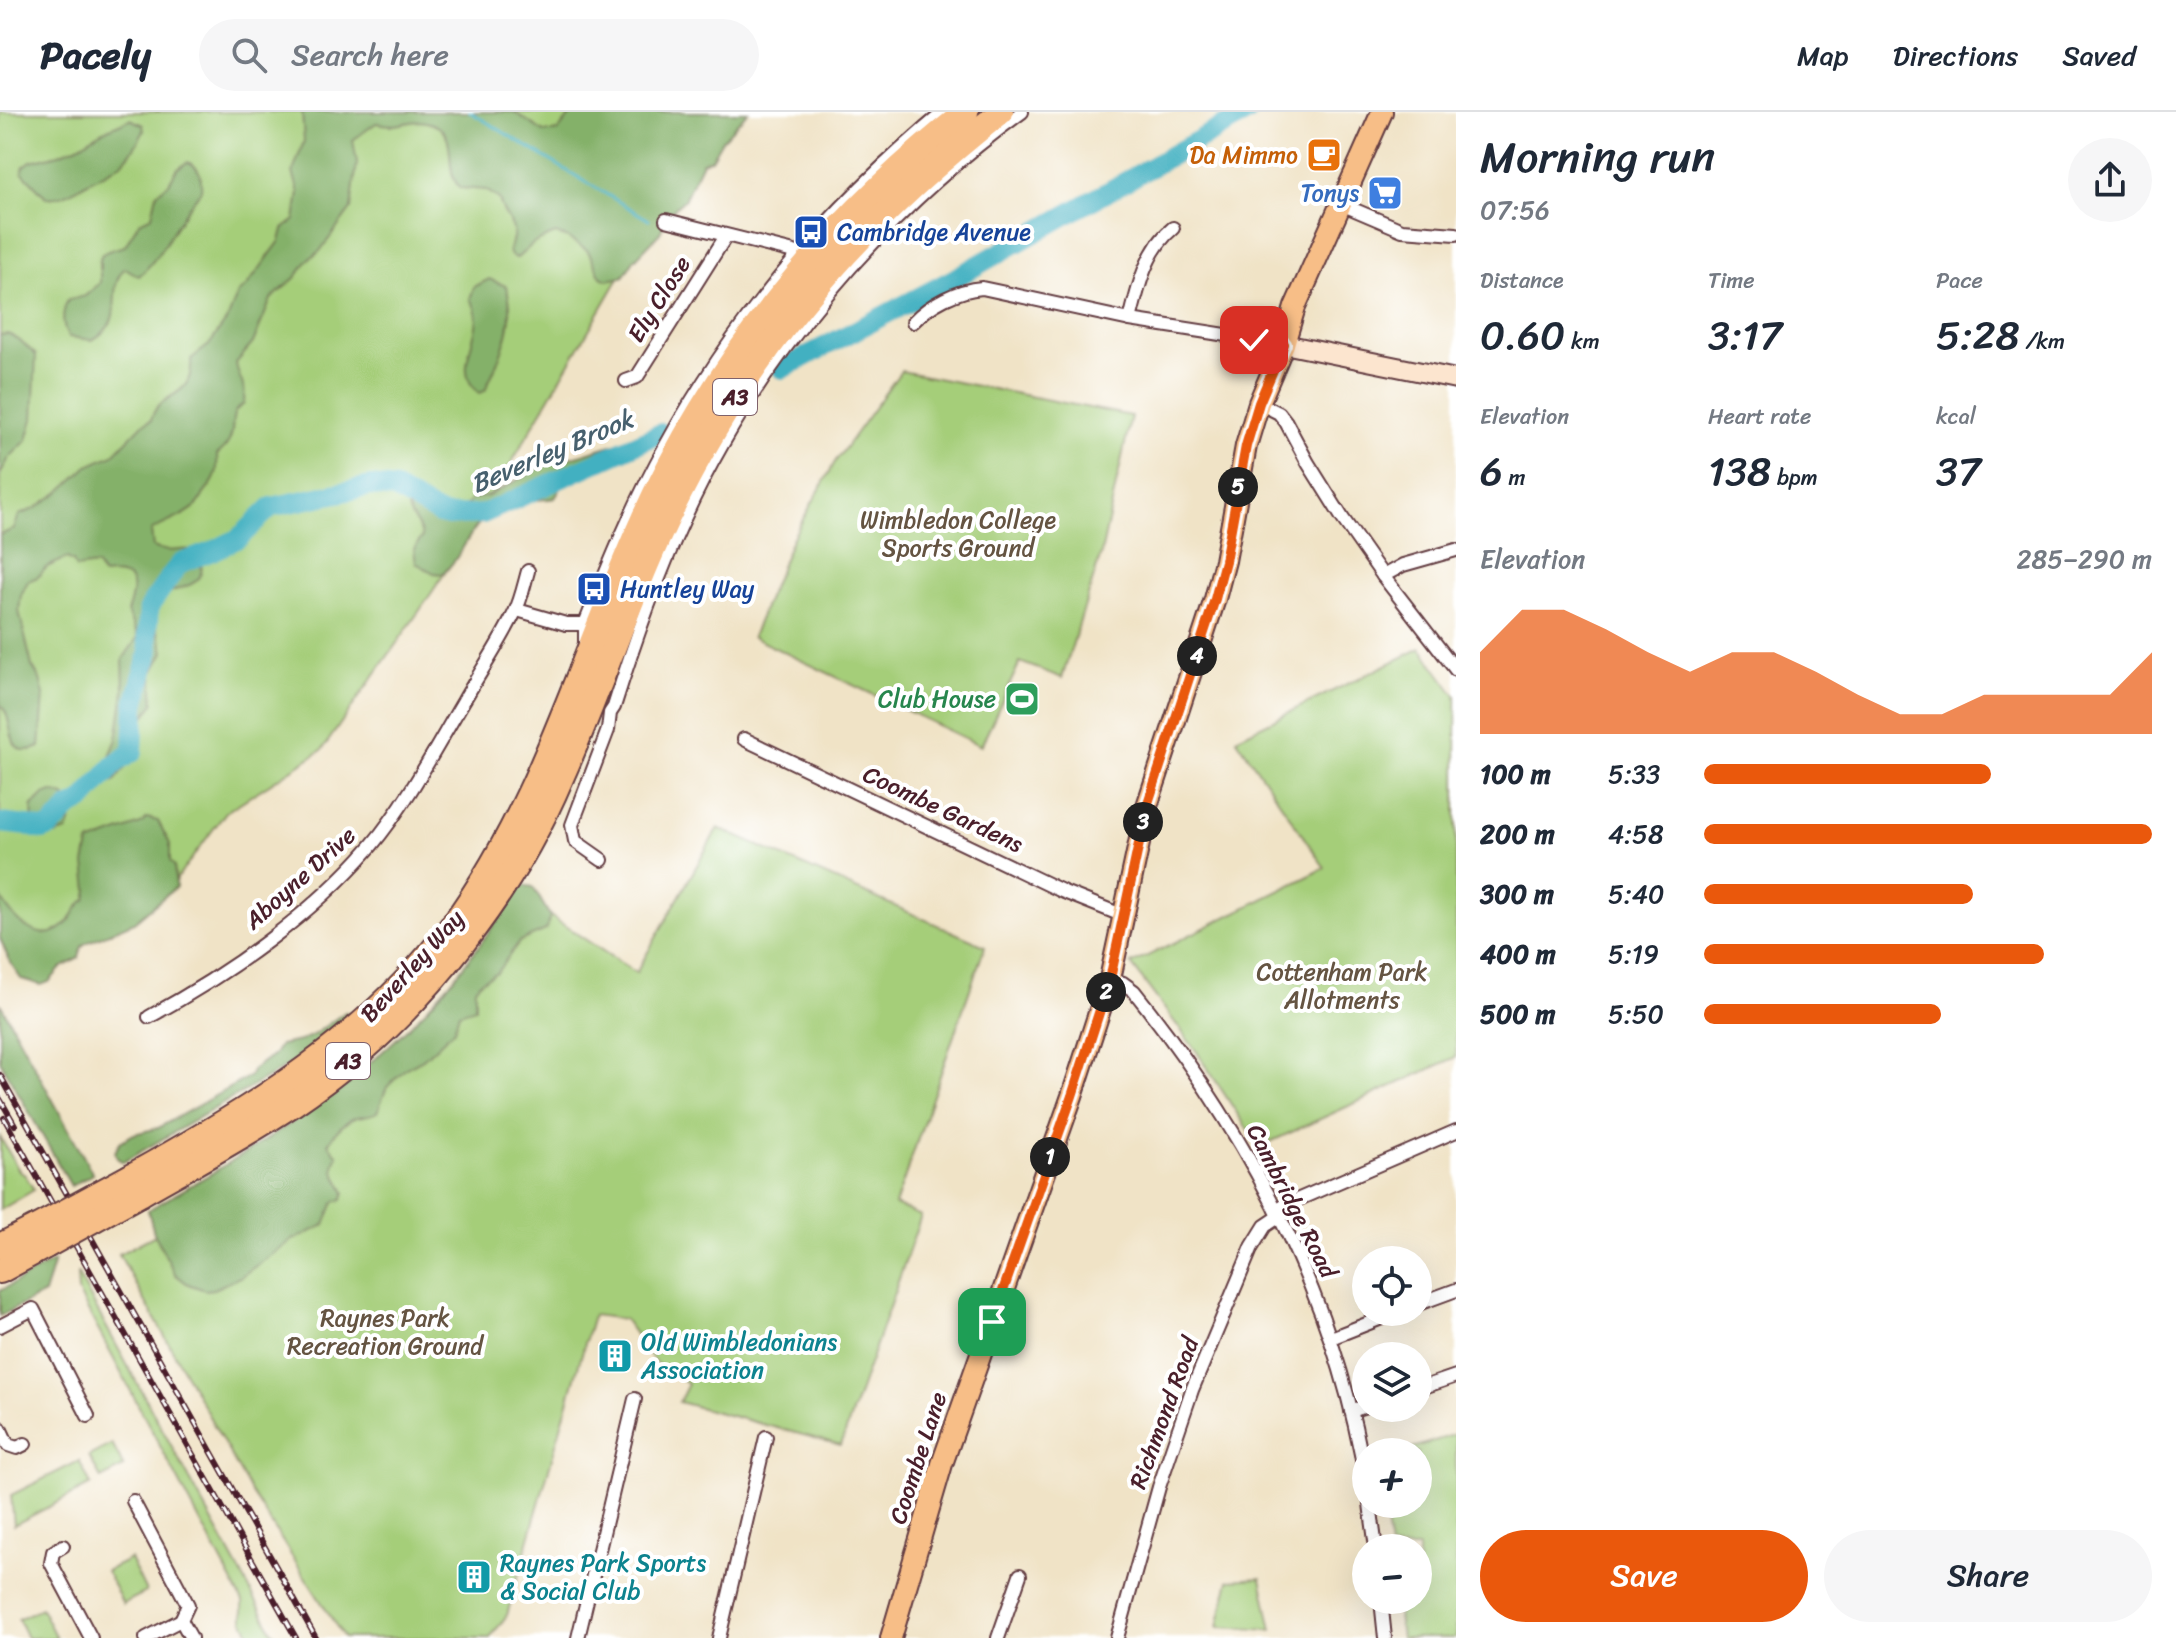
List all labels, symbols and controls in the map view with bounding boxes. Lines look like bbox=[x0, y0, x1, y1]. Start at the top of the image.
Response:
search box bbox=[199, 19, 759, 91]
text: Pacely bbox=[40, 22, 151, 89]
text: Search here bbox=[291, 28, 449, 82]
text: Map bbox=[1797, 31, 1849, 80]
text: Directions bbox=[1893, 31, 2018, 80]
text: Saved bbox=[2062, 31, 2136, 80]
icon: search bbox=[227, 33, 271, 77]
text: Morning run bbox=[1480, 118, 1715, 196]
place label: Da Mimmo bbox=[1189, 134, 1298, 176]
cafe icon: Da Mimmo bbox=[1305, 136, 1343, 174]
button: share bbox=[2068, 138, 2152, 222]
place label: Tonys bbox=[1300, 172, 1359, 214]
supermarket icon: Tonys bbox=[1366, 174, 1404, 212]
text: 07:56 bbox=[1480, 187, 1550, 233]
place label: Cambridge Avenue bbox=[837, 211, 1031, 253]
bus stop icon: Cambridge Avenue bbox=[792, 213, 830, 251]
street label: Ely Close bbox=[616, 247, 702, 351]
text: Distance bbox=[1480, 261, 1564, 300]
text: Time bbox=[1708, 261, 1755, 300]
text: Pace bbox=[1936, 261, 1983, 300]
text: 0.60 bbox=[1480, 300, 1565, 371]
text: 3:17 bbox=[1708, 300, 1782, 371]
text: 5:28 bbox=[1936, 300, 2020, 371]
pin bbox=[1220, 306, 1288, 374]
icon: check bbox=[1232, 318, 1276, 362]
text: km bbox=[1565, 322, 1600, 361]
text: /km bbox=[2020, 322, 2065, 361]
road number: A3 bbox=[713, 379, 757, 415]
water label: Beverley Brook bbox=[463, 395, 643, 506]
text: Elevation bbox=[1480, 397, 1569, 436]
text: Heart rate bbox=[1708, 397, 1811, 436]
text: kcal bbox=[1936, 397, 1976, 436]
text: 6 bbox=[1480, 436, 1503, 507]
text: 138 bbox=[1708, 436, 1771, 507]
text: 37 bbox=[1936, 436, 1981, 507]
text: m bbox=[1503, 458, 1525, 497]
text: bpm bbox=[1771, 458, 1818, 497]
pin: 5 bbox=[1218, 467, 1258, 507]
text: 5 bbox=[1231, 467, 1245, 506]
park label: Wimbledon College Sports Ground bbox=[860, 499, 1056, 569]
text: Elevation bbox=[1480, 536, 1585, 582]
text: 285–290 m bbox=[2017, 536, 2152, 582]
place label: Huntley Way bbox=[620, 568, 755, 610]
bus stop icon: Huntley Way bbox=[575, 570, 613, 608]
pin: 4 bbox=[1177, 636, 1217, 676]
text: 4 bbox=[1190, 636, 1204, 675]
place label: Club House bbox=[878, 678, 996, 720]
sports icon: Club House bbox=[1003, 680, 1041, 718]
text: 100 m bbox=[1480, 751, 1551, 797]
text: 5:33 bbox=[1608, 751, 1660, 797]
street label: Coombe Gardens bbox=[856, 753, 1030, 865]
pin: 3 bbox=[1123, 802, 1163, 842]
text: 3 bbox=[1137, 802, 1149, 841]
text: 200 m bbox=[1480, 811, 1555, 857]
text: 4:58 bbox=[1608, 811, 1664, 857]
street label: Aboyne Drive bbox=[233, 816, 366, 941]
text: 300 m bbox=[1480, 871, 1554, 917]
text: 5:40 bbox=[1608, 871, 1664, 917]
street label: Beverley Way bbox=[349, 899, 475, 1032]
text: 400 m bbox=[1480, 931, 1556, 977]
text: 5:19 bbox=[1608, 931, 1659, 977]
park label: Cottenham Park Allotments bbox=[1257, 951, 1428, 1021]
pin: 2 bbox=[1086, 972, 1126, 1012]
text: 2 bbox=[1100, 972, 1112, 1011]
text: 500 m bbox=[1480, 991, 1555, 1037]
text: 5:50 bbox=[1608, 991, 1664, 1037]
road number: A3 bbox=[326, 1043, 370, 1079]
street label: Cambridge Road bbox=[1235, 1116, 1350, 1287]
pin: 1 bbox=[1030, 1137, 1070, 1177]
text: 1 bbox=[1045, 1137, 1055, 1176]
map controls bbox=[1352, 1246, 1432, 1614]
button: locate bbox=[1352, 1246, 1432, 1326]
pin bbox=[958, 1288, 1026, 1356]
park label: Raynes Park Recreation Ground bbox=[287, 1297, 485, 1367]
icon: arrive bbox=[970, 1300, 1014, 1344]
place label: Old Wimbledonians Association bbox=[640, 1321, 837, 1391]
street label: Richmond Road bbox=[1117, 1330, 1211, 1495]
building icon: Old Wimbledonians Association bbox=[596, 1337, 634, 1375]
button: layers bbox=[1352, 1342, 1432, 1422]
street label: Coombe Lane bbox=[877, 1386, 959, 1530]
button: + bbox=[1352, 1438, 1432, 1518]
button: Save bbox=[1480, 1530, 1808, 1622]
button: Share bbox=[1824, 1530, 2152, 1622]
button: − bbox=[1352, 1534, 1432, 1614]
place label: Raynes Park Sports & Social Club bbox=[500, 1542, 706, 1612]
building icon: Raynes Park Sports & Social Club bbox=[455, 1558, 493, 1596]

